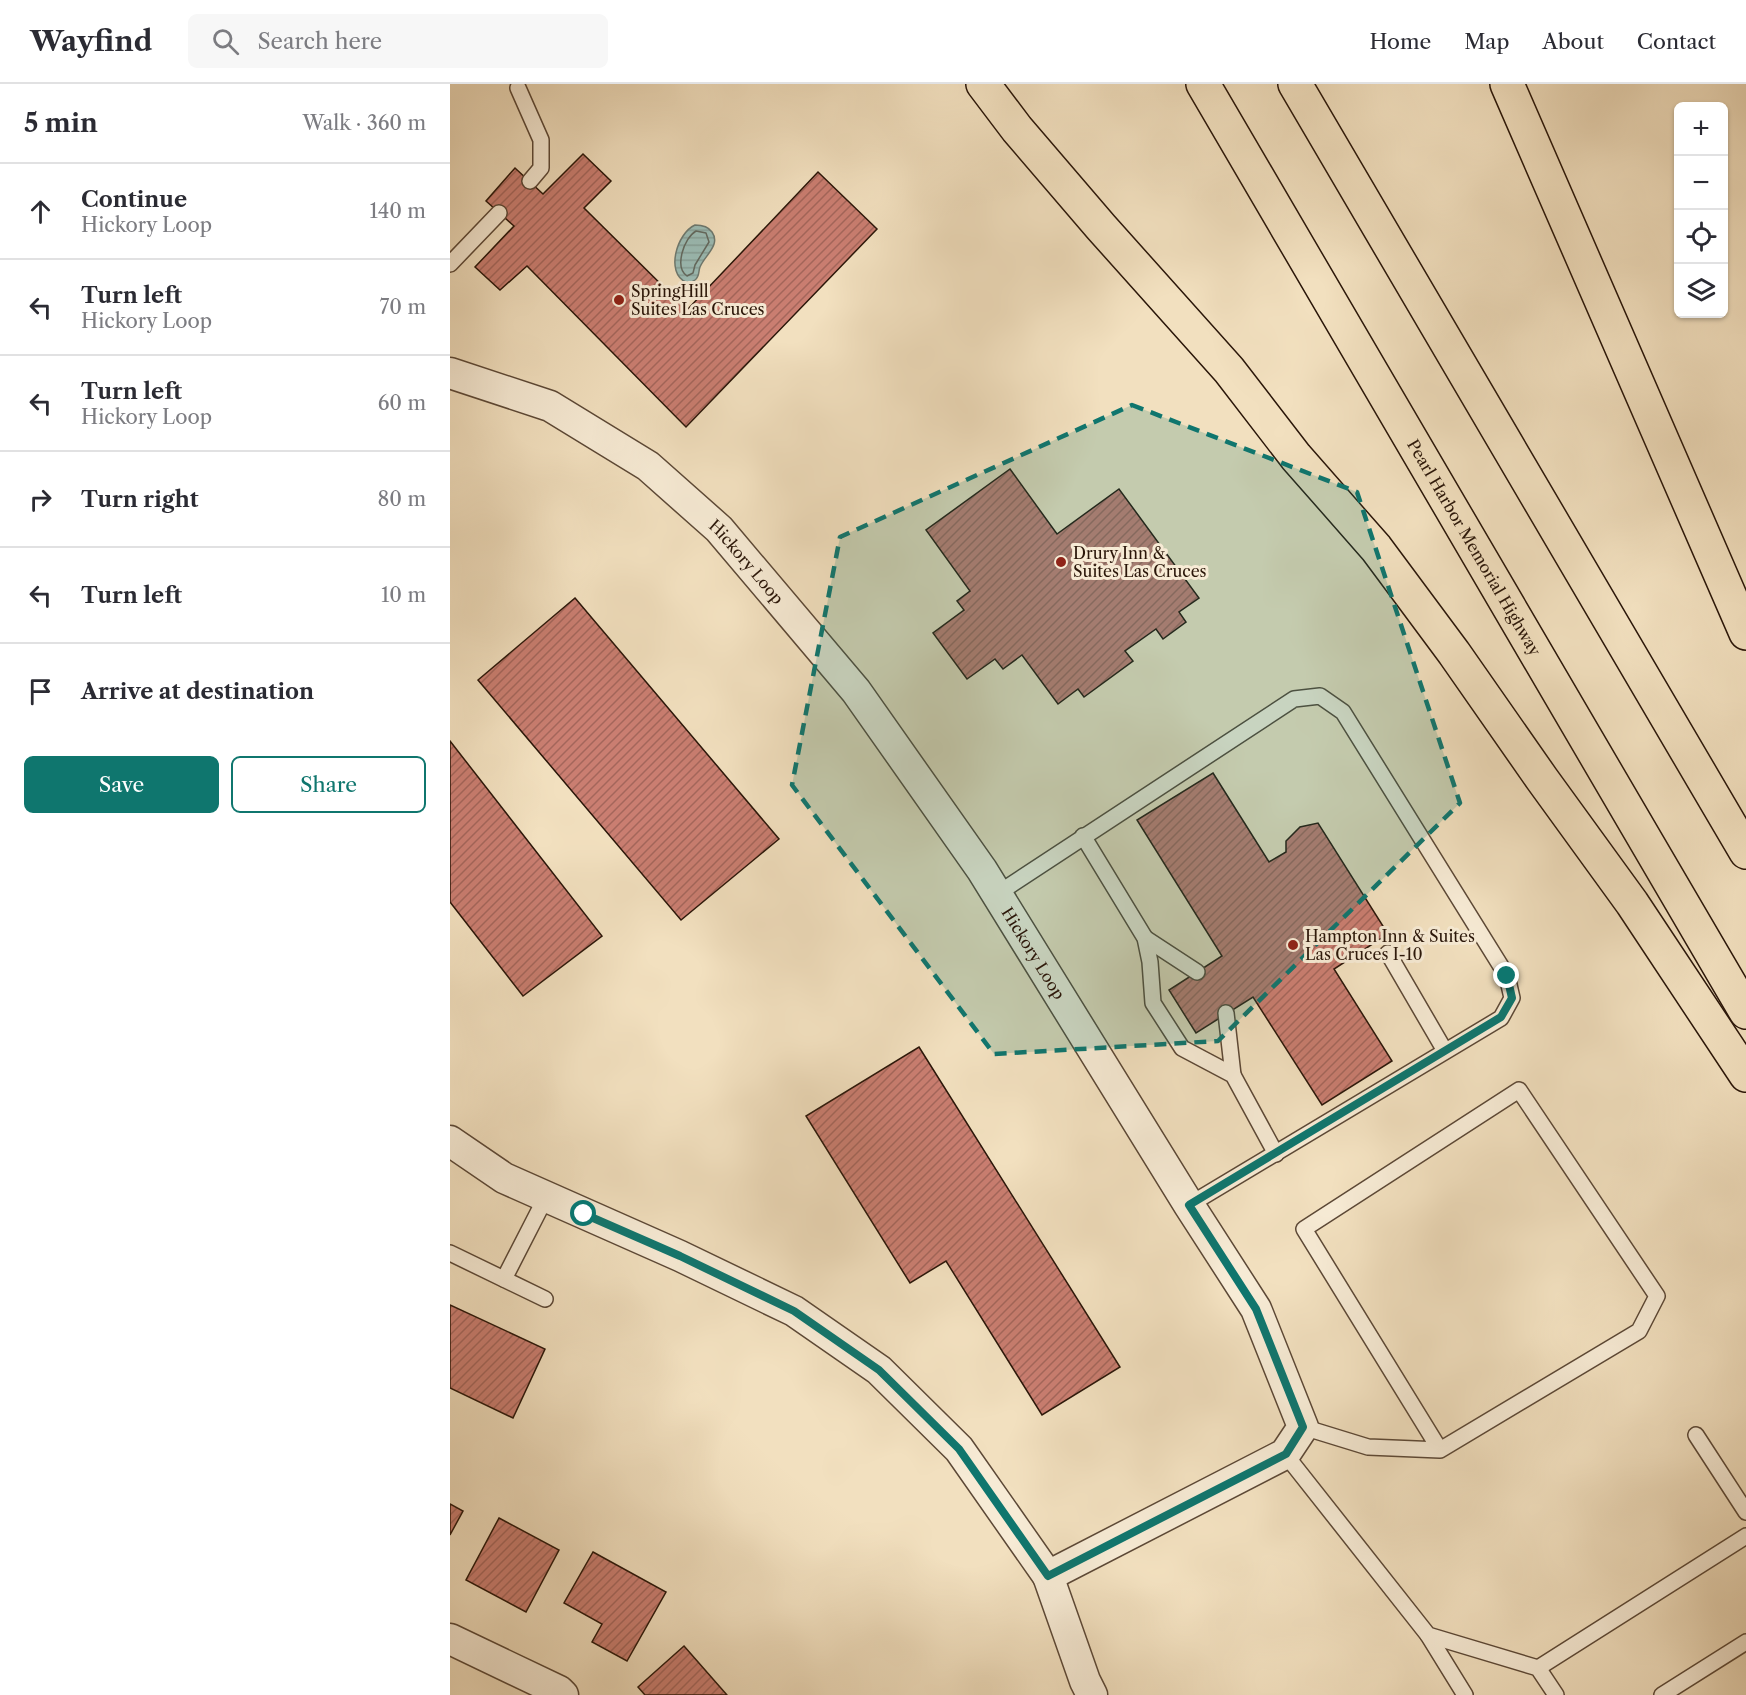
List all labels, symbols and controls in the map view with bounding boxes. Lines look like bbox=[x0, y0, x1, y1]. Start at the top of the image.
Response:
search box bbox=[188, 14, 608, 68]
text: Wayfind bbox=[30, 24, 152, 58]
icon: search bbox=[209, 25, 242, 58]
text: Search here bbox=[257, 28, 382, 55]
text: Home bbox=[1370, 29, 1431, 54]
text: Map bbox=[1464, 29, 1509, 54]
text: About bbox=[1542, 29, 1604, 54]
text: Contact bbox=[1637, 29, 1716, 54]
map controls bbox=[1674, 102, 1728, 318]
button: + bbox=[1674, 102, 1728, 156]
text: 5 min bbox=[24, 107, 98, 139]
text: Walk · 360 m bbox=[303, 111, 426, 135]
button: − bbox=[1674, 156, 1728, 210]
text: Continue bbox=[81, 186, 187, 213]
icon: ahead bbox=[24, 195, 57, 228]
text: 140 m bbox=[369, 199, 426, 223]
button: locate bbox=[1674, 210, 1728, 264]
text: Hickory Loop bbox=[81, 213, 212, 237]
button: layers bbox=[1674, 264, 1728, 318]
place label: SpringHill Suites Las Cruces bbox=[631, 281, 765, 319]
text: Turn left bbox=[81, 282, 182, 309]
icon: left bbox=[24, 291, 57, 324]
marker: SpringHill Suites Las Cruces bbox=[612, 293, 626, 307]
text: 70 m bbox=[380, 295, 426, 319]
text: Hickory Loop bbox=[81, 309, 212, 333]
text: Turn left bbox=[81, 378, 182, 405]
icon: left bbox=[24, 387, 57, 420]
text: 60 m bbox=[378, 391, 426, 415]
text: Hickory Loop bbox=[81, 405, 212, 429]
street label: Pearl Harbor Memorial Highway bbox=[1403, 436, 1546, 660]
icon: right bbox=[24, 483, 57, 516]
text: Turn right bbox=[81, 486, 199, 513]
text: 80 m bbox=[378, 487, 426, 511]
street label: Hickory Loop bbox=[705, 515, 788, 608]
place label: Drury Inn & Suites Las Cruces bbox=[1073, 543, 1207, 581]
marker: Drury Inn & Suites Las Cruces bbox=[1054, 555, 1068, 569]
icon: left bbox=[24, 579, 57, 612]
text: Turn left bbox=[81, 582, 182, 609]
text: 10 m bbox=[381, 583, 426, 607]
icon: arrive bbox=[24, 675, 57, 708]
text: Arrive at destination bbox=[81, 678, 314, 705]
button: Save bbox=[24, 756, 219, 813]
button: Share bbox=[231, 756, 426, 813]
street label: Hickory Loop bbox=[997, 903, 1070, 1003]
place label: Hampton Inn & Suites Las Cruces I-10 bbox=[1305, 926, 1475, 964]
marker: Hampton Inn & Suites Las Cruces I-10 bbox=[1286, 938, 1300, 952]
route end bbox=[1493, 962, 1519, 988]
route start bbox=[570, 1200, 596, 1226]

